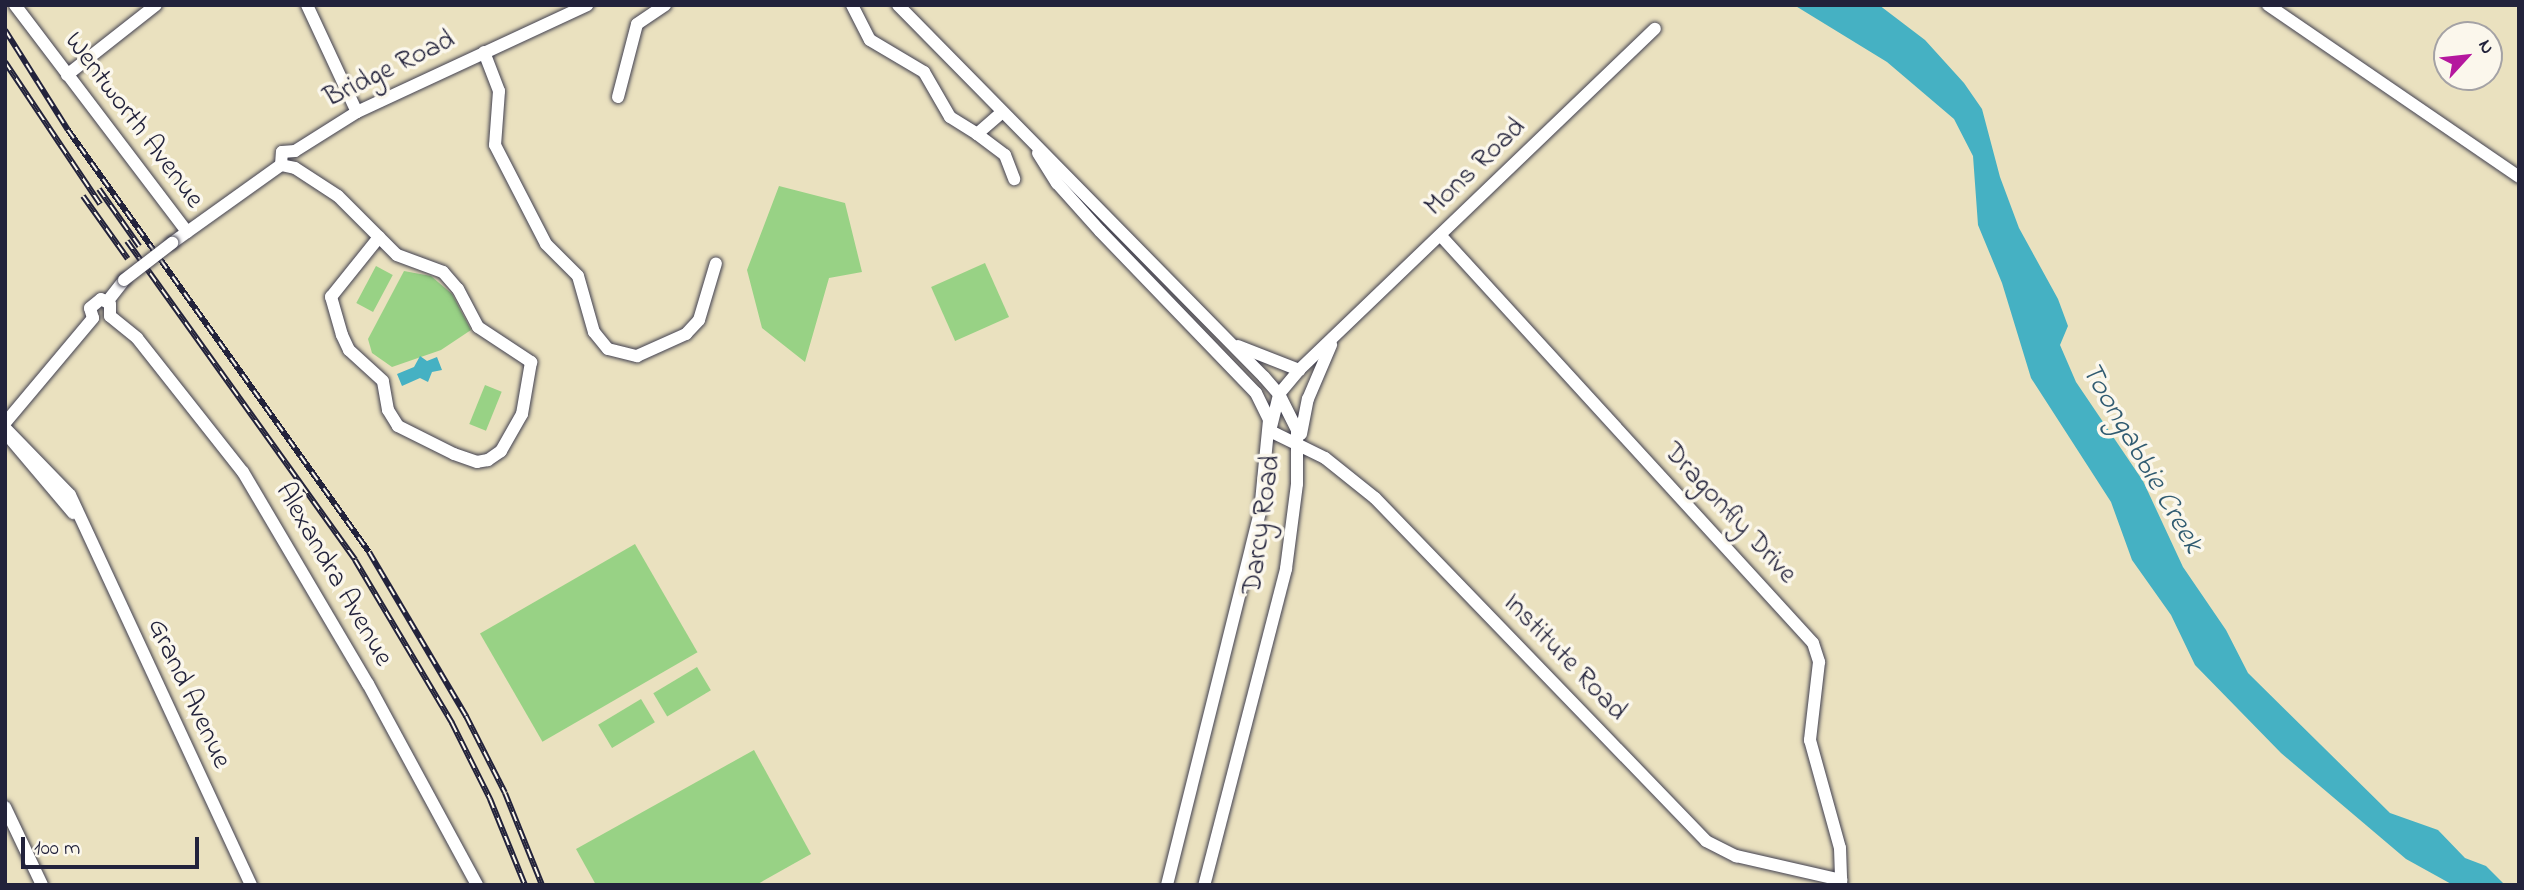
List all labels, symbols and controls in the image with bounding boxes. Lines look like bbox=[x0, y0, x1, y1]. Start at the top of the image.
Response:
north arrow bbox=[2433, 21, 2503, 91]
street label: Bridge Road bbox=[319, 24, 461, 116]
street label: Wentworth Avenue bbox=[56, 26, 210, 216]
text: N bbox=[2470, 35, 2500, 59]
street label: Mons Road bbox=[1418, 112, 1534, 224]
water label: Toongabbie Creek bbox=[2072, 356, 2210, 560]
street label: Dragonfly Drive bbox=[1655, 437, 1803, 591]
street label: Darcy Road bbox=[1237, 453, 1289, 597]
street label: Alexandra Avenue bbox=[267, 477, 399, 673]
street label: Institute Road bbox=[1495, 587, 1633, 729]
street label: Grand Avenue bbox=[139, 614, 237, 774]
scale bar bbox=[24, 824, 203, 868]
text: 100 m bbox=[34, 834, 80, 864]

